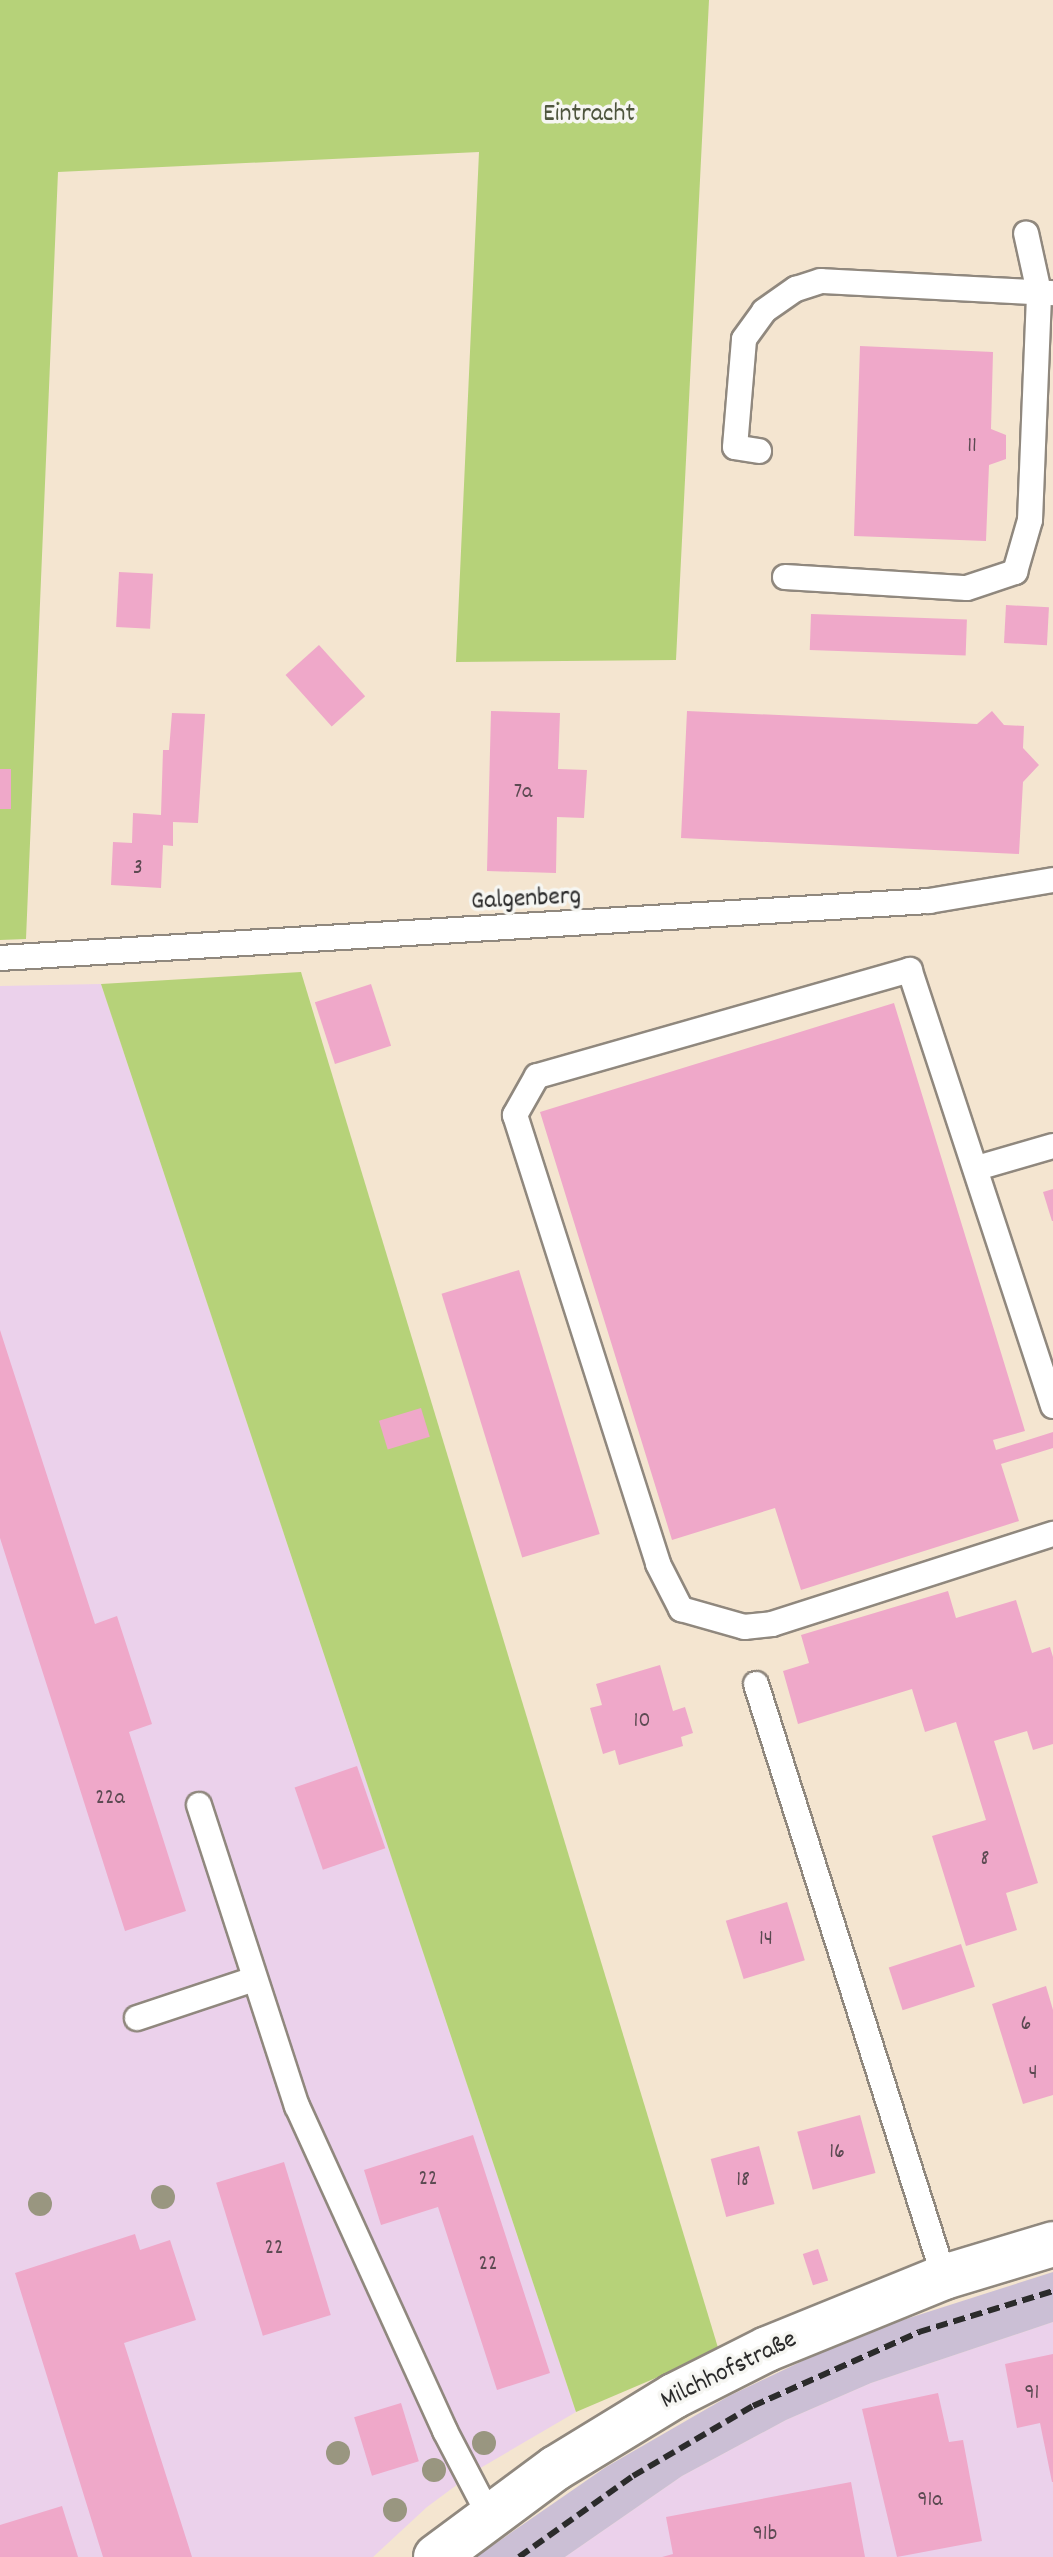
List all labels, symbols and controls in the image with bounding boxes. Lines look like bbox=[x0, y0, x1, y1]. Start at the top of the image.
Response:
park label: Eintracht bbox=[543, 99, 635, 131]
house number: 11 bbox=[967, 434, 977, 460]
house number: 7a bbox=[514, 780, 532, 806]
house number: 3 bbox=[133, 856, 143, 882]
street label: Galgenberg bbox=[470, 882, 582, 918]
house number: 10 bbox=[634, 1709, 650, 1735]
house number: 22a bbox=[95, 1786, 125, 1812]
house number: 8 bbox=[981, 1847, 989, 1873]
house number: 14 bbox=[759, 1927, 773, 1953]
house number: 6 bbox=[1021, 2012, 1031, 2038]
house number: 4 bbox=[1028, 2061, 1038, 2087]
house number: 16 bbox=[829, 2140, 845, 2166]
house number: 22 bbox=[418, 2167, 438, 2193]
house number: 18 bbox=[736, 2168, 750, 2194]
house number: 22 bbox=[264, 2236, 284, 2262]
house number: 22 bbox=[478, 2252, 498, 2278]
street label: Milchhofstraße bbox=[656, 2325, 802, 2417]
house number: 91 bbox=[1025, 2381, 1039, 2407]
house number: 91a bbox=[917, 2488, 943, 2514]
house number: 91b bbox=[753, 2522, 777, 2548]

